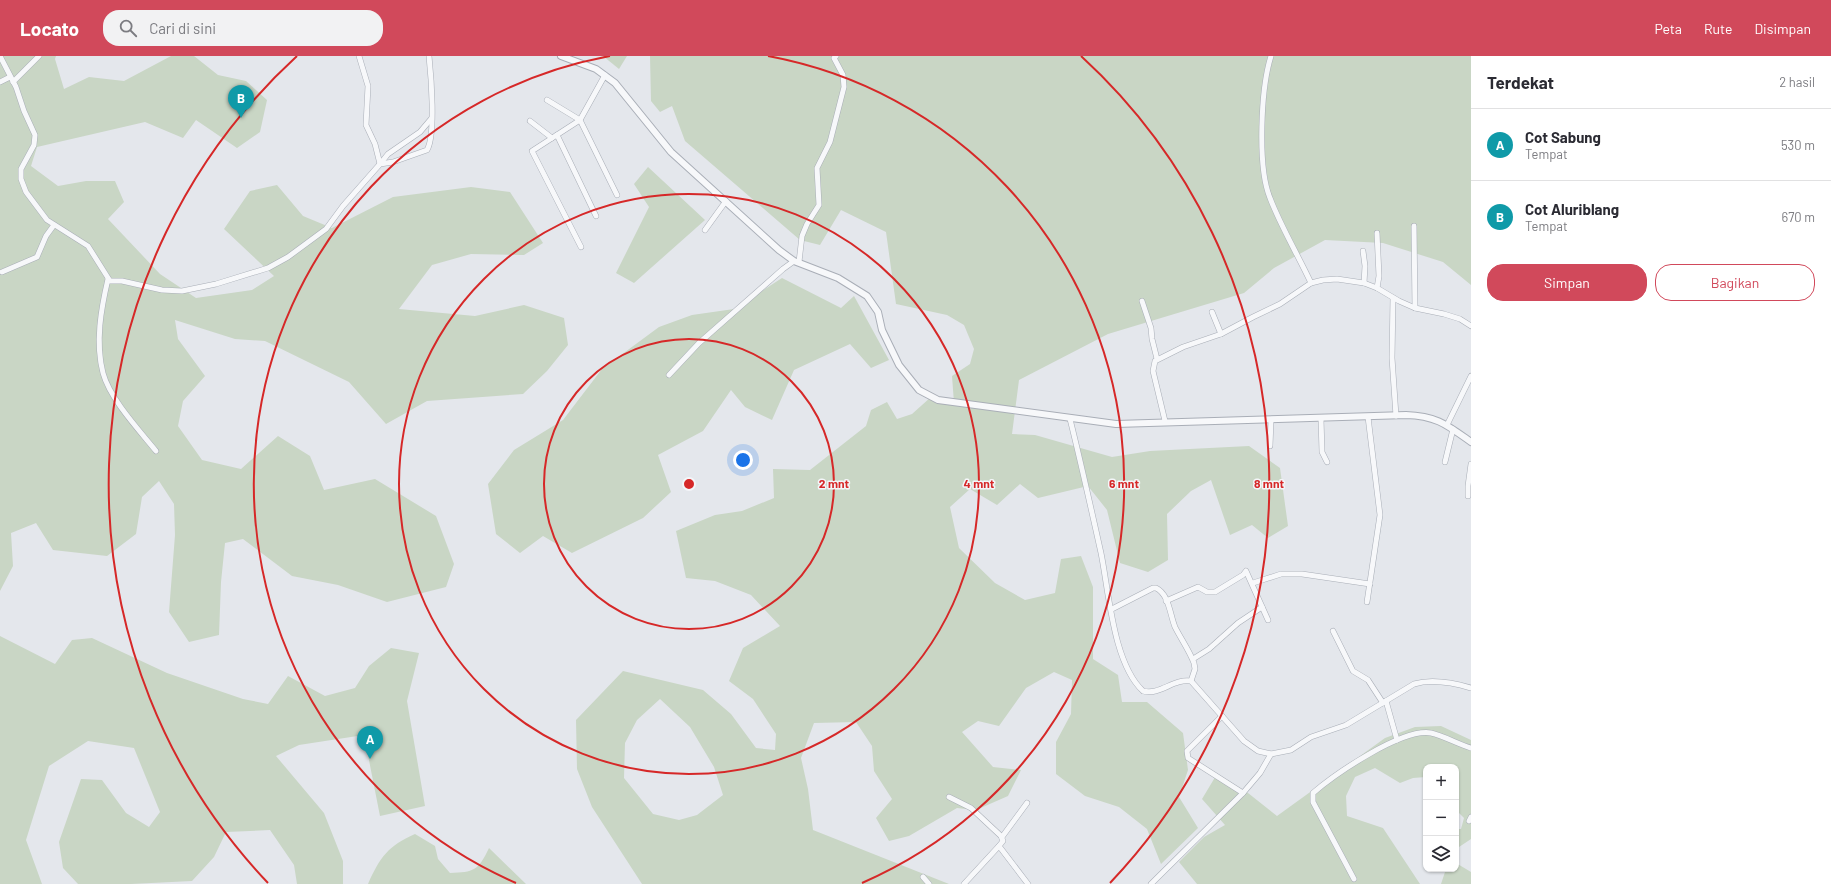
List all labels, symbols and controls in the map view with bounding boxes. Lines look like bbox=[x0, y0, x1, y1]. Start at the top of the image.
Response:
search box bbox=[103, 10, 383, 46]
text: Locato bbox=[20, 17, 79, 40]
icon: search bbox=[117, 17, 139, 39]
text: Cari di sini bbox=[149, 19, 216, 37]
text: Peta bbox=[1654, 20, 1682, 37]
text: Rute bbox=[1704, 20, 1732, 37]
text: Disimpan bbox=[1754, 20, 1811, 37]
text: Terdekat bbox=[1487, 72, 1554, 92]
text: 2 hasil bbox=[1779, 74, 1815, 90]
pin: B bbox=[228, 85, 254, 118]
text: Cot Sabung bbox=[1525, 128, 1601, 146]
text: A bbox=[1496, 137, 1504, 153]
text: 530 m bbox=[1781, 137, 1815, 153]
text: Tempat bbox=[1525, 146, 1568, 162]
text: Cot Aluriblang bbox=[1525, 200, 1619, 218]
text: B bbox=[1496, 209, 1504, 225]
text: 670 m bbox=[1781, 209, 1815, 225]
text: Tempat bbox=[1525, 218, 1568, 234]
button: Simpan bbox=[1487, 264, 1647, 301]
button: Bagikan bbox=[1655, 264, 1815, 301]
your location bbox=[733, 450, 753, 470]
text: 2 mnt bbox=[819, 476, 850, 490]
text: 4 mnt bbox=[964, 476, 995, 490]
text: 6 mnt bbox=[1109, 476, 1139, 490]
text: 8 mnt bbox=[1254, 476, 1284, 490]
centre of rings bbox=[682, 477, 696, 491]
pin: A bbox=[357, 726, 383, 759]
map controls bbox=[1423, 764, 1459, 872]
button: + bbox=[1423, 764, 1459, 800]
button: − bbox=[1423, 800, 1459, 836]
button: layers bbox=[1423, 836, 1459, 872]

